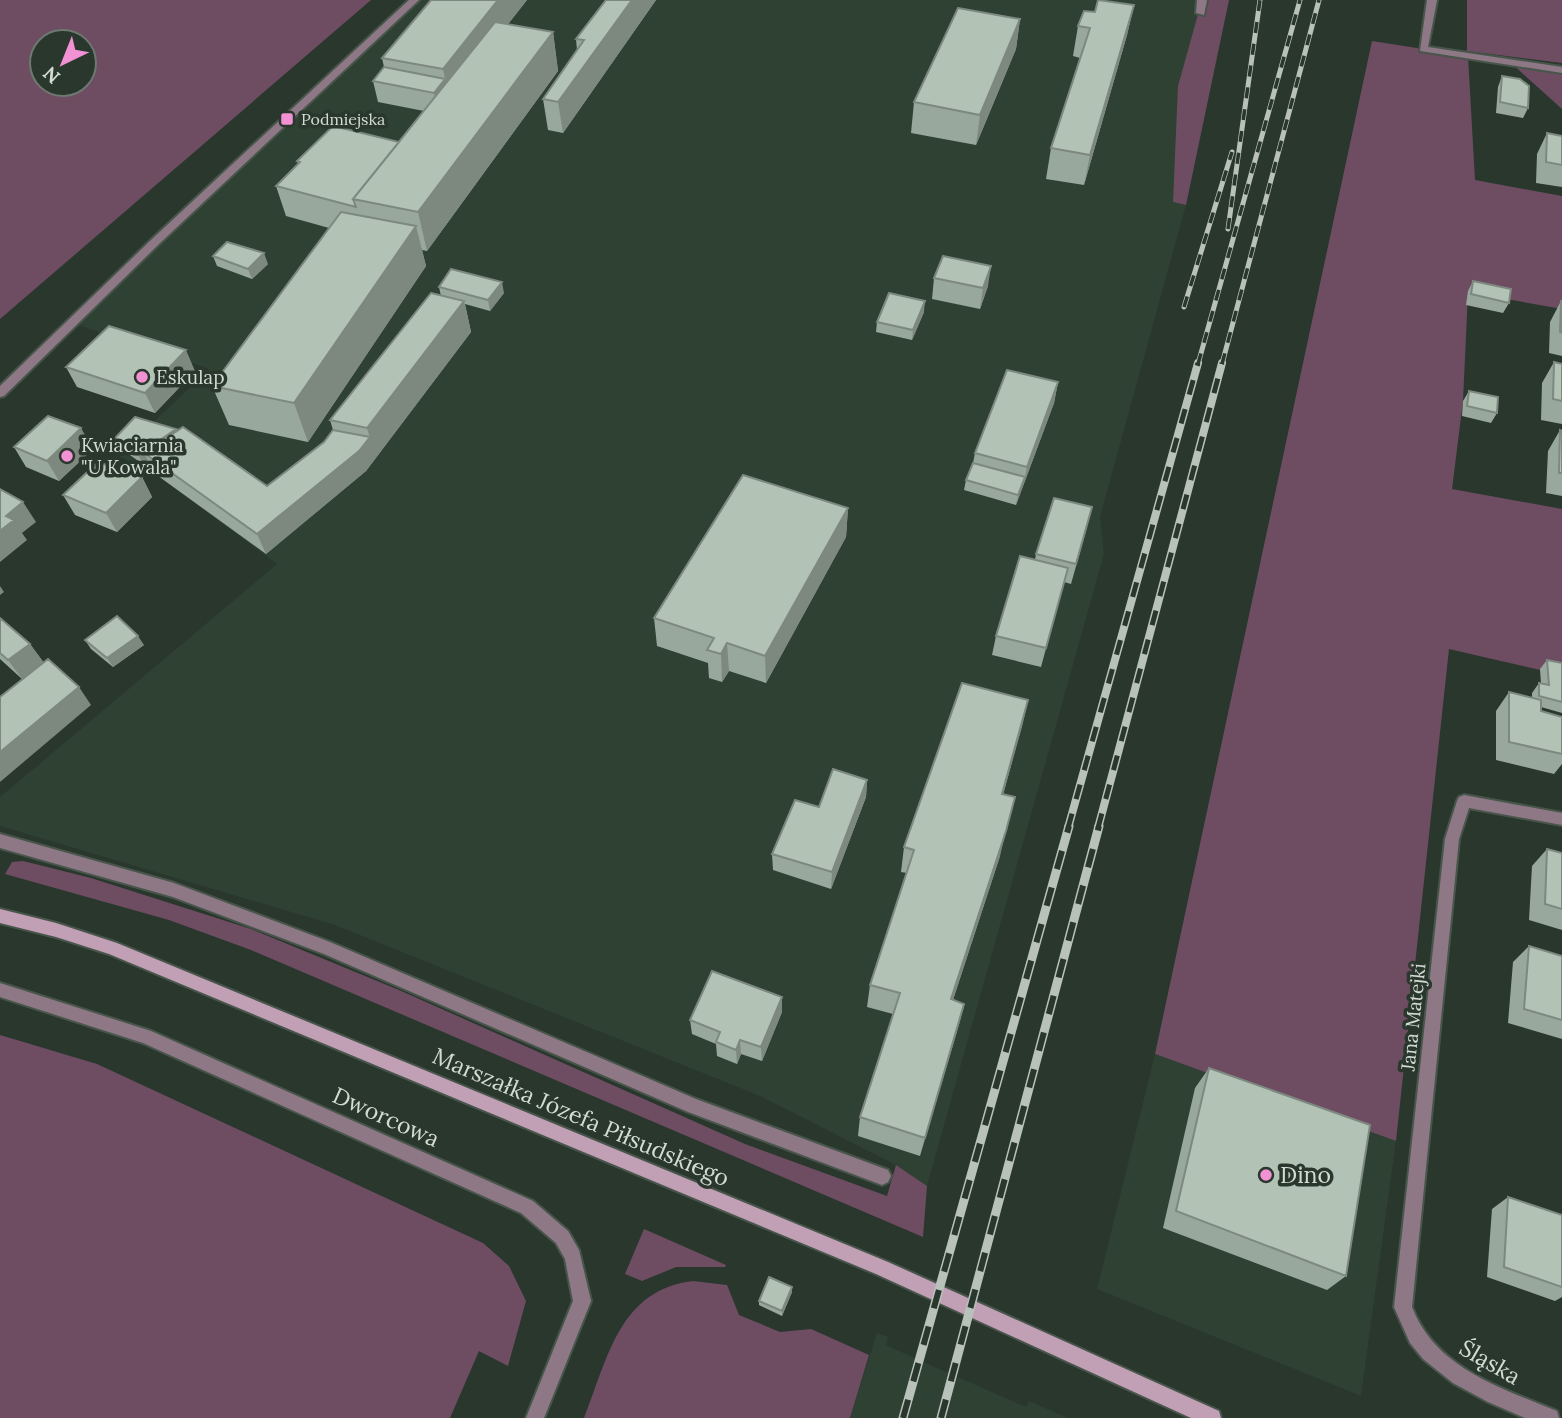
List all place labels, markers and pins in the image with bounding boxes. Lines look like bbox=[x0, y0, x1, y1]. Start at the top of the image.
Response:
place label: Podmiejska bbox=[301, 109, 385, 129]
marker: Podmiejska bbox=[279, 111, 295, 127]
place label: Eskulap bbox=[156, 365, 224, 389]
marker: Eskulap bbox=[134, 369, 150, 385]
place label: Kwiaciarnia "U Kowala" bbox=[81, 433, 184, 479]
marker: Kwiaciarnia "U Kowala" bbox=[59, 448, 75, 464]
place label: Dino bbox=[1280, 1160, 1331, 1189]
marker: Dino bbox=[1258, 1167, 1274, 1183]

